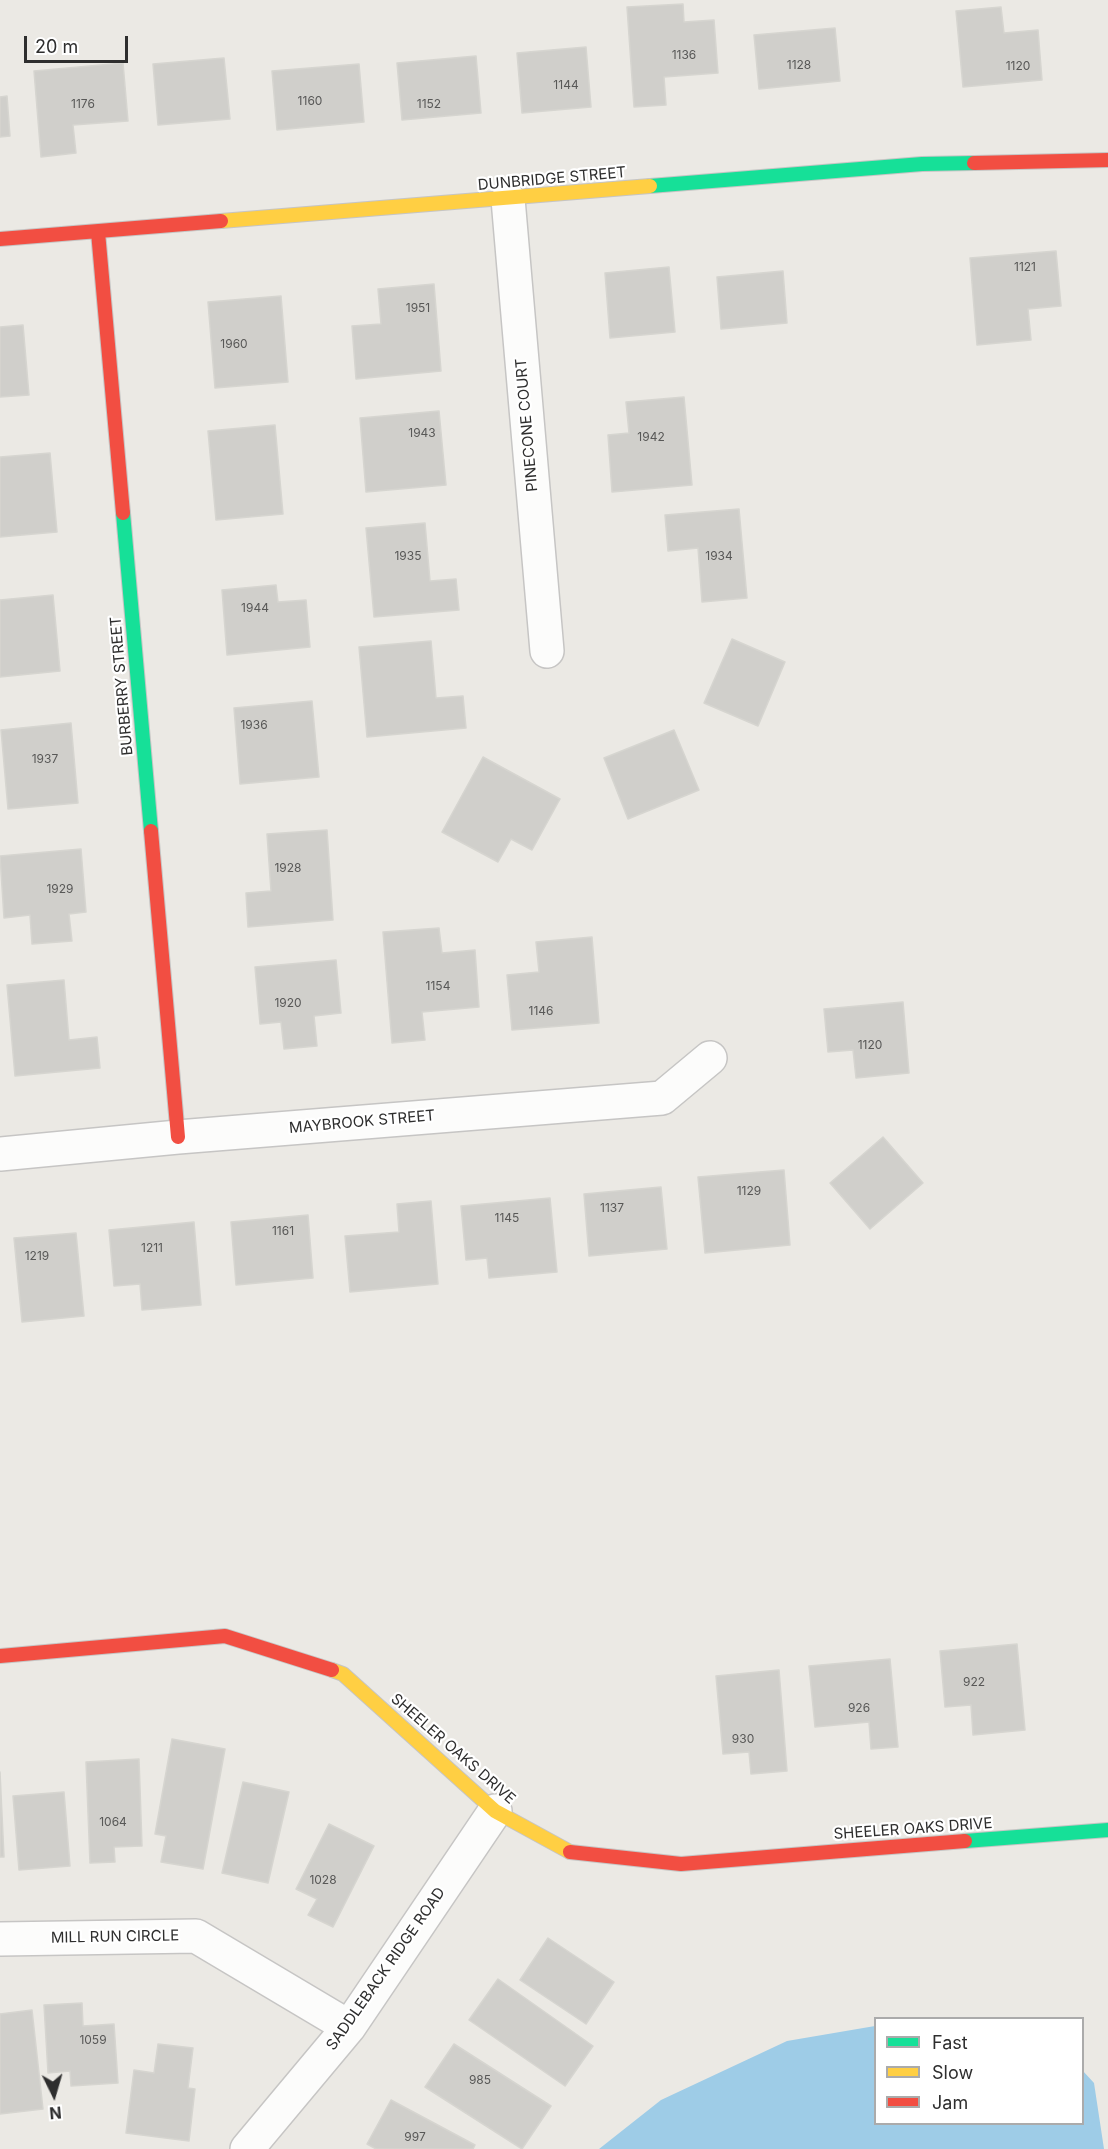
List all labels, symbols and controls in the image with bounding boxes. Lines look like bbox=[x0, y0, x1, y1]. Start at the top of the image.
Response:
scale bar bbox=[27, 24, 130, 62]
text: 20 m bbox=[35, 36, 78, 57]
house number: 1136 bbox=[672, 48, 696, 62]
house number: 1128 bbox=[787, 58, 811, 72]
house number: 1120 bbox=[1006, 59, 1030, 73]
house number: 1144 bbox=[553, 78, 579, 92]
house number: 1160 bbox=[298, 94, 322, 108]
house number: 1176 bbox=[71, 97, 95, 111]
house number: 1152 bbox=[417, 97, 441, 111]
street label: DUNBRIDGE STREET bbox=[477, 164, 627, 194]
house number: 1121 bbox=[1014, 260, 1036, 274]
house number: 1951 bbox=[406, 301, 430, 315]
house number: 1960 bbox=[220, 337, 248, 351]
street label: PINECONE COURT bbox=[512, 358, 542, 492]
house number: 1943 bbox=[408, 426, 436, 440]
house number: 1942 bbox=[637, 430, 665, 444]
house number: 1935 bbox=[394, 549, 422, 563]
house number: 1934 bbox=[705, 549, 733, 563]
house number: 1944 bbox=[241, 601, 269, 615]
street label: BURBERRY STREET bbox=[107, 616, 137, 756]
house number: 1936 bbox=[240, 718, 268, 732]
house number: 1937 bbox=[32, 752, 58, 766]
house number: 1928 bbox=[274, 861, 302, 875]
house number: 1929 bbox=[46, 882, 74, 896]
house number: 1154 bbox=[426, 979, 450, 993]
house number: 1920 bbox=[274, 996, 302, 1010]
house number: 1146 bbox=[529, 1004, 553, 1018]
house number: 1120 bbox=[858, 1038, 882, 1052]
street label: MAYBROOK STREET bbox=[288, 1107, 436, 1137]
house number: 1129 bbox=[737, 1184, 761, 1198]
house number: 1137 bbox=[600, 1201, 624, 1215]
house number: 1145 bbox=[495, 1211, 519, 1225]
house number: 1161 bbox=[272, 1224, 294, 1238]
house number: 1211 bbox=[141, 1241, 163, 1255]
house number: 1219 bbox=[25, 1249, 49, 1263]
house number: 922 bbox=[963, 1675, 985, 1689]
street label: SHEELER OAKS DRIVE bbox=[387, 1690, 519, 1808]
house number: 926 bbox=[848, 1701, 870, 1715]
house number: 930 bbox=[732, 1732, 754, 1746]
street label: SHEELER OAKS DRIVE bbox=[833, 1814, 993, 1844]
house number: 1064 bbox=[99, 1815, 127, 1829]
house number: 1028 bbox=[309, 1873, 337, 1887]
street label: SADDLEBACK RIDGE ROAD bbox=[323, 1884, 449, 2054]
street label: MILL RUN CIRCLE bbox=[51, 1927, 179, 1947]
legend bbox=[874, 2017, 1084, 2125]
text: Fast bbox=[932, 2032, 968, 2053]
house number: 1059 bbox=[79, 2033, 107, 2047]
text: Slow bbox=[932, 2062, 973, 2083]
north arrow bbox=[24, 2065, 84, 2125]
house number: 985 bbox=[469, 2073, 491, 2087]
text: Jam bbox=[932, 2092, 968, 2113]
text: N bbox=[49, 2102, 63, 2123]
house number: 997 bbox=[404, 2130, 426, 2144]

